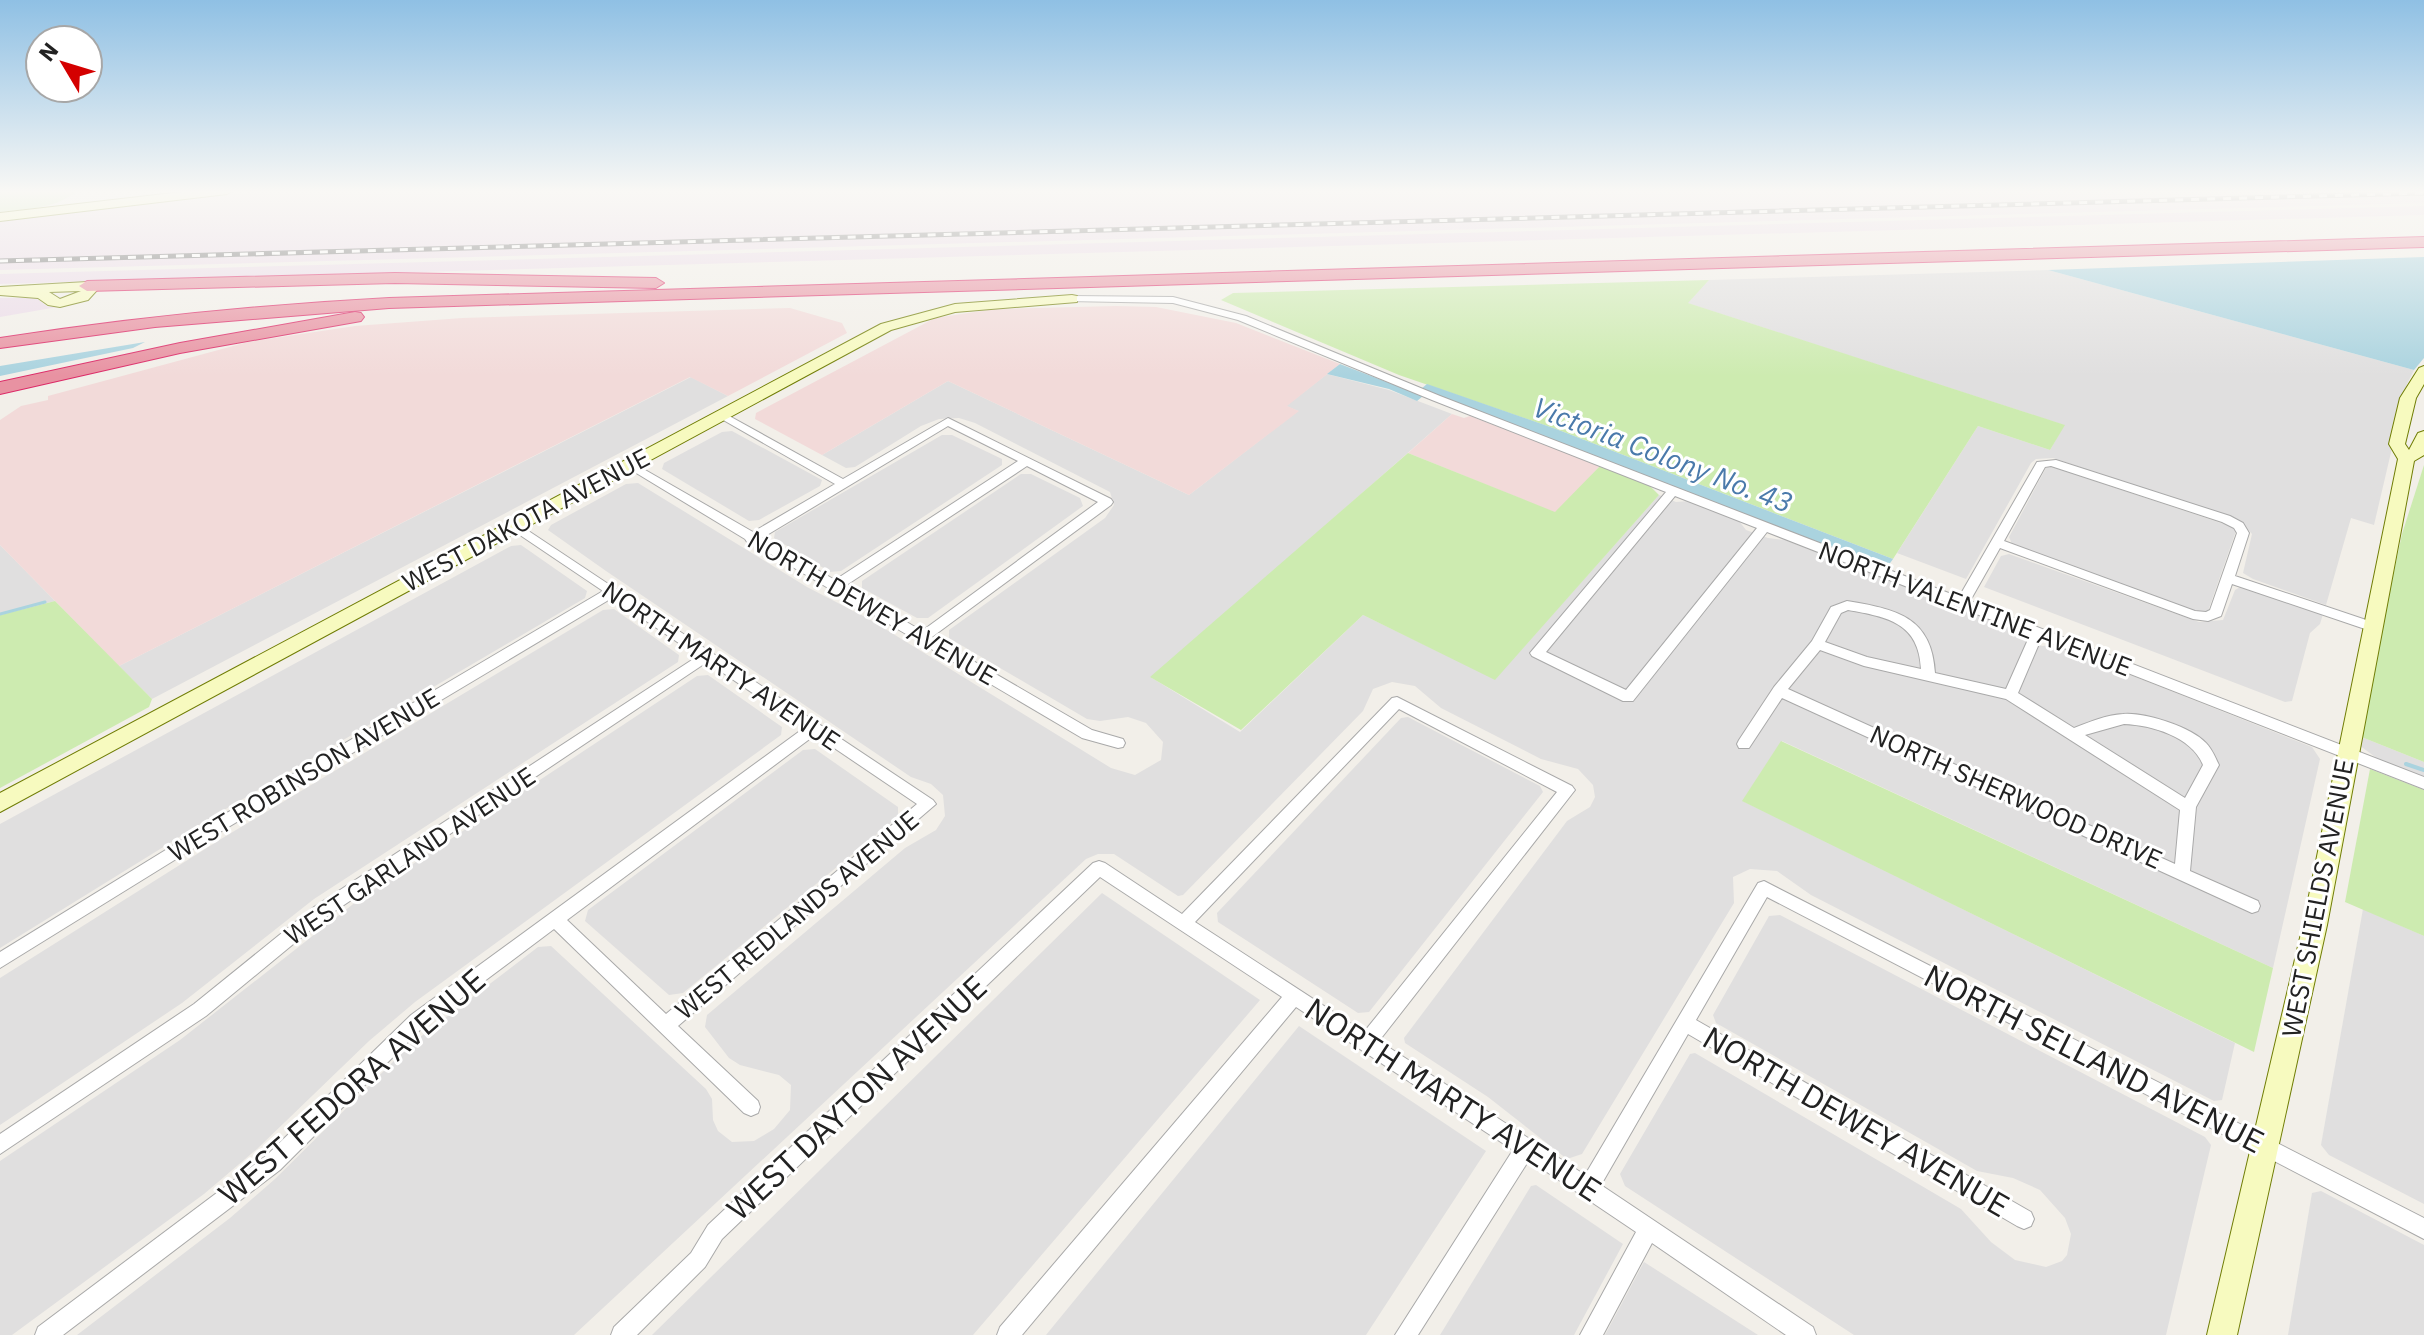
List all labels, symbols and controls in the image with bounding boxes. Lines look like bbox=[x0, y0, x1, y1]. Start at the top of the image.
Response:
north arrow bbox=[24, 24, 104, 104]
text: N bbox=[32, 36, 64, 67]
water label: Victoria Colony No. 43 bbox=[1528, 388, 1798, 521]
street label: WEST DAKOTA AVENUE bbox=[396, 439, 655, 599]
street label: NORTH DEWEY AVENUE bbox=[742, 522, 1003, 692]
street label: NORTH VALENTINE AVENUE bbox=[1814, 533, 2137, 684]
street label: NORTH MARTY AVENUE bbox=[596, 573, 847, 758]
street label: WEST ROBINSON AVENUE bbox=[162, 680, 445, 869]
street label: NORTH SHERWOOD DRIVE bbox=[1865, 716, 2168, 876]
street label: WEST SHIELDS AVENUE bbox=[2273, 756, 2361, 1040]
street label: WEST GARLAND AVENUE bbox=[277, 758, 541, 952]
street label: WEST REDLANDS AVENUE bbox=[667, 802, 925, 1026]
street label: NORTH SELLAND AVENUE bbox=[1917, 954, 2271, 1162]
street label: WEST FEDORA AVENUE bbox=[209, 959, 494, 1214]
street label: WEST DAYTON AVENUE bbox=[717, 966, 995, 1229]
street label: NORTH MARTY AVENUE bbox=[1297, 988, 1610, 1211]
street label: NORTH DEWEY AVENUE bbox=[1696, 1016, 2017, 1226]

